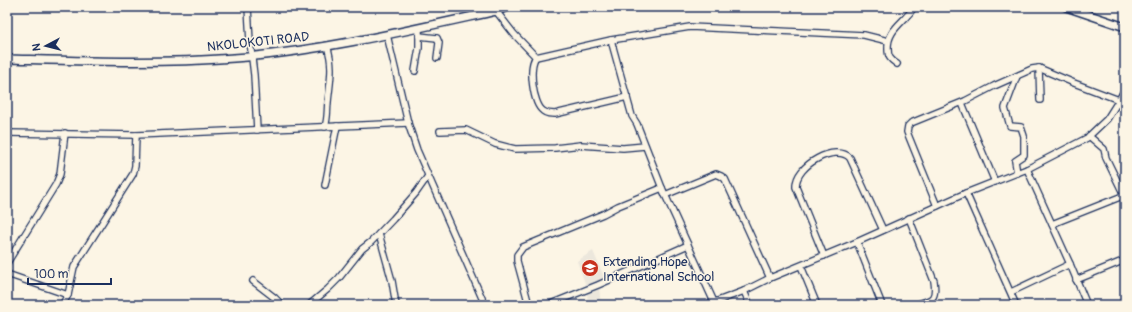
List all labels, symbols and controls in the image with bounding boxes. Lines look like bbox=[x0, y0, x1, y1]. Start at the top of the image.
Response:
north arrow bbox=[26, 26, 66, 66]
street label: NKOLOKOTI ROAD bbox=[206, 29, 310, 55]
text: N bbox=[30, 42, 43, 52]
place label: Extending Hope International School bbox=[603, 254, 714, 285]
school or university icon: Extending Hope International School bbox=[580, 258, 600, 278]
scale bar bbox=[28, 260, 111, 286]
text: 100 m bbox=[34, 267, 69, 282]

